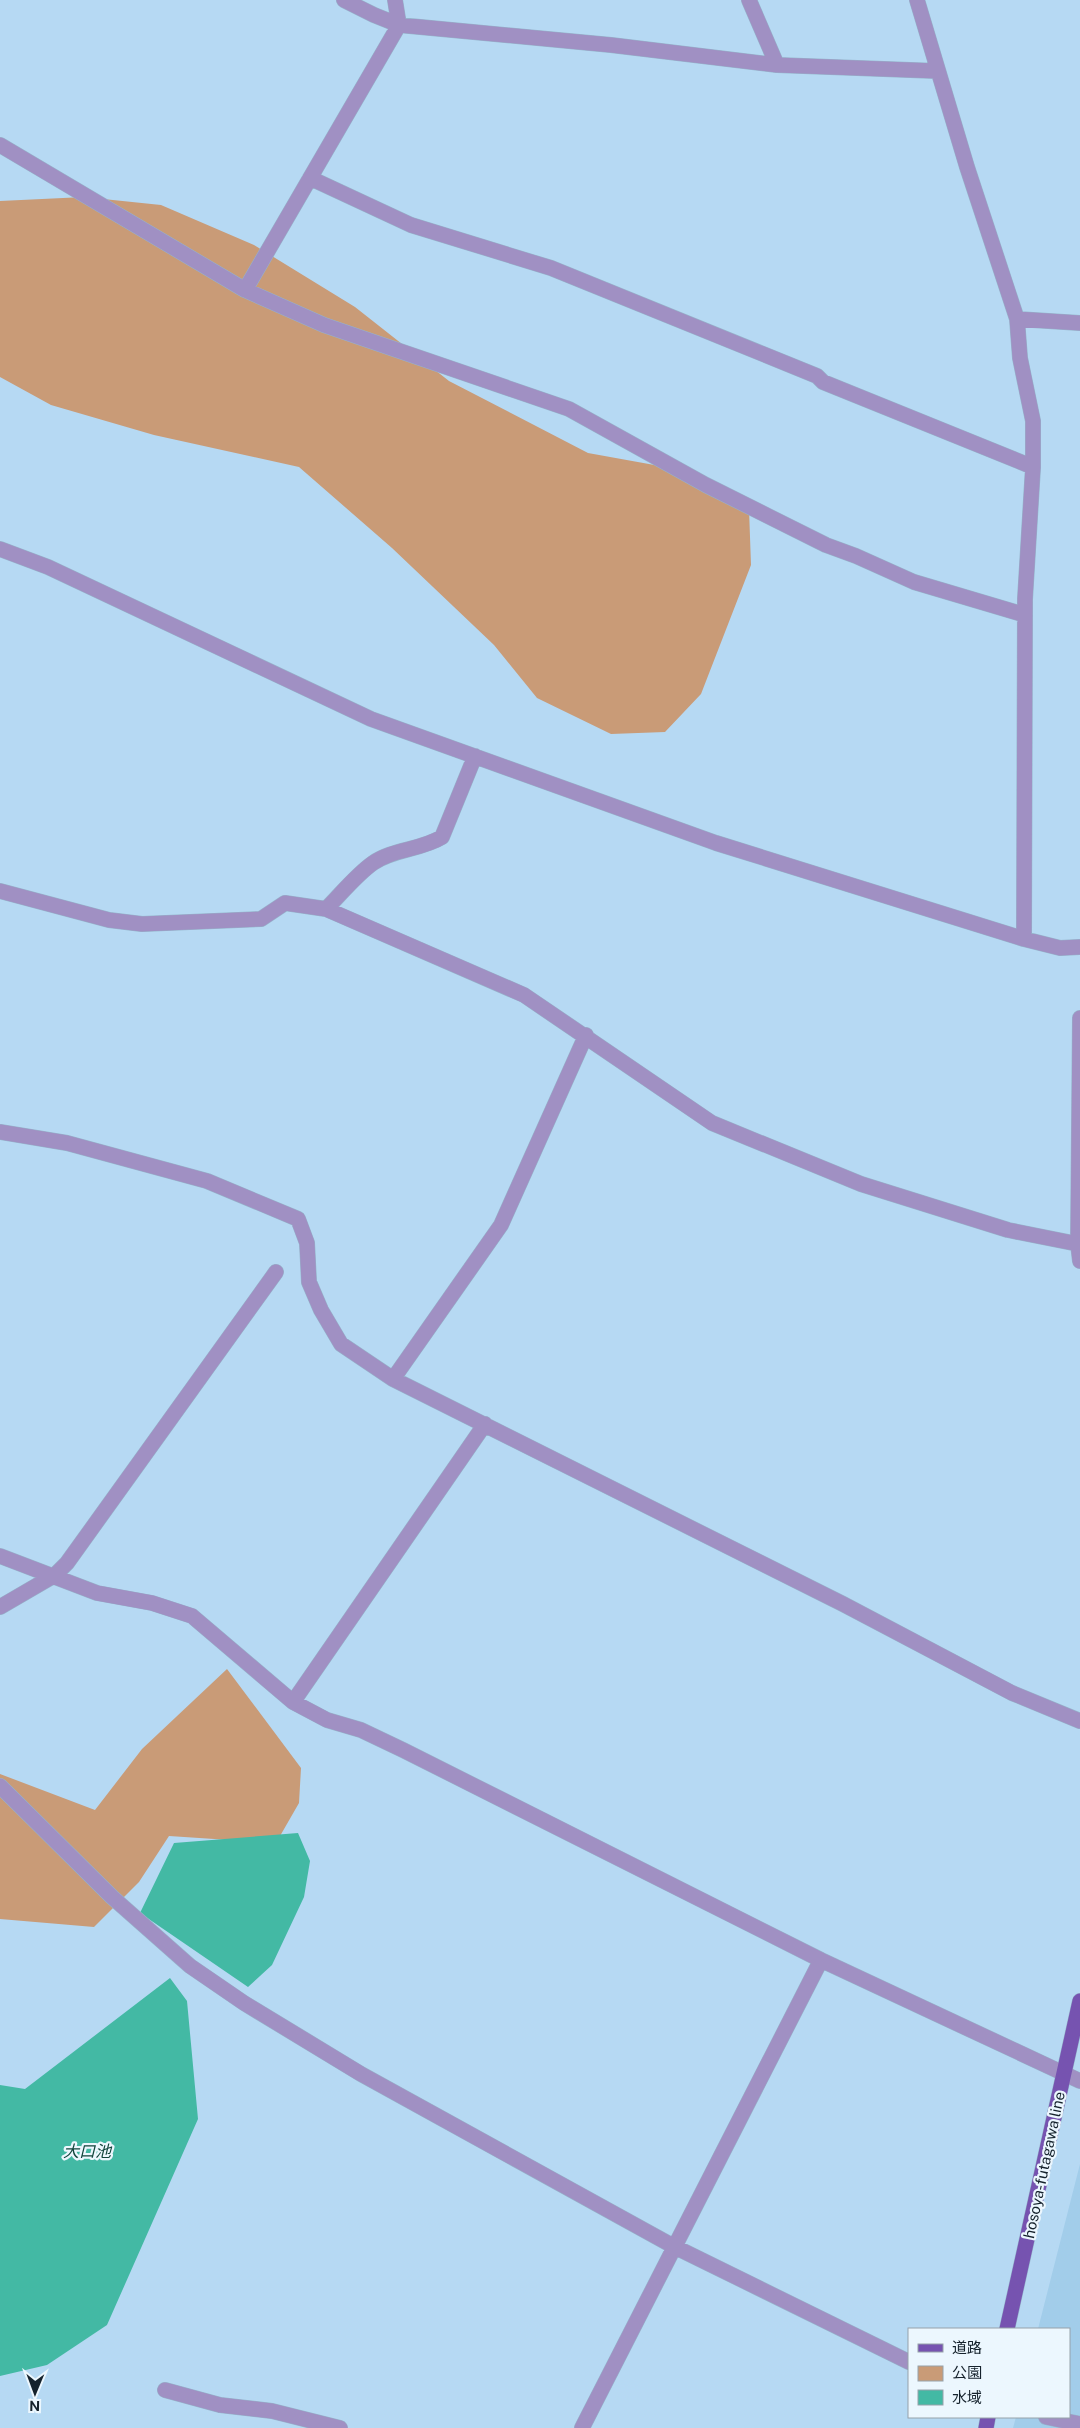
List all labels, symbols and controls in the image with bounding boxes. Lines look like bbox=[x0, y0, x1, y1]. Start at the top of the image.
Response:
street label: hosoya-futagawa line bbox=[1020, 2090, 1068, 2240]
water label: 大口池 bbox=[63, 2142, 113, 2161]
legend bbox=[908, 2328, 1070, 2418]
text: 道路 bbox=[952, 2339, 982, 2356]
text: 公園 bbox=[952, 2364, 982, 2381]
north arrow bbox=[10, 2368, 60, 2418]
text: 水域 bbox=[952, 2389, 982, 2406]
text: N bbox=[29, 2398, 40, 2414]

